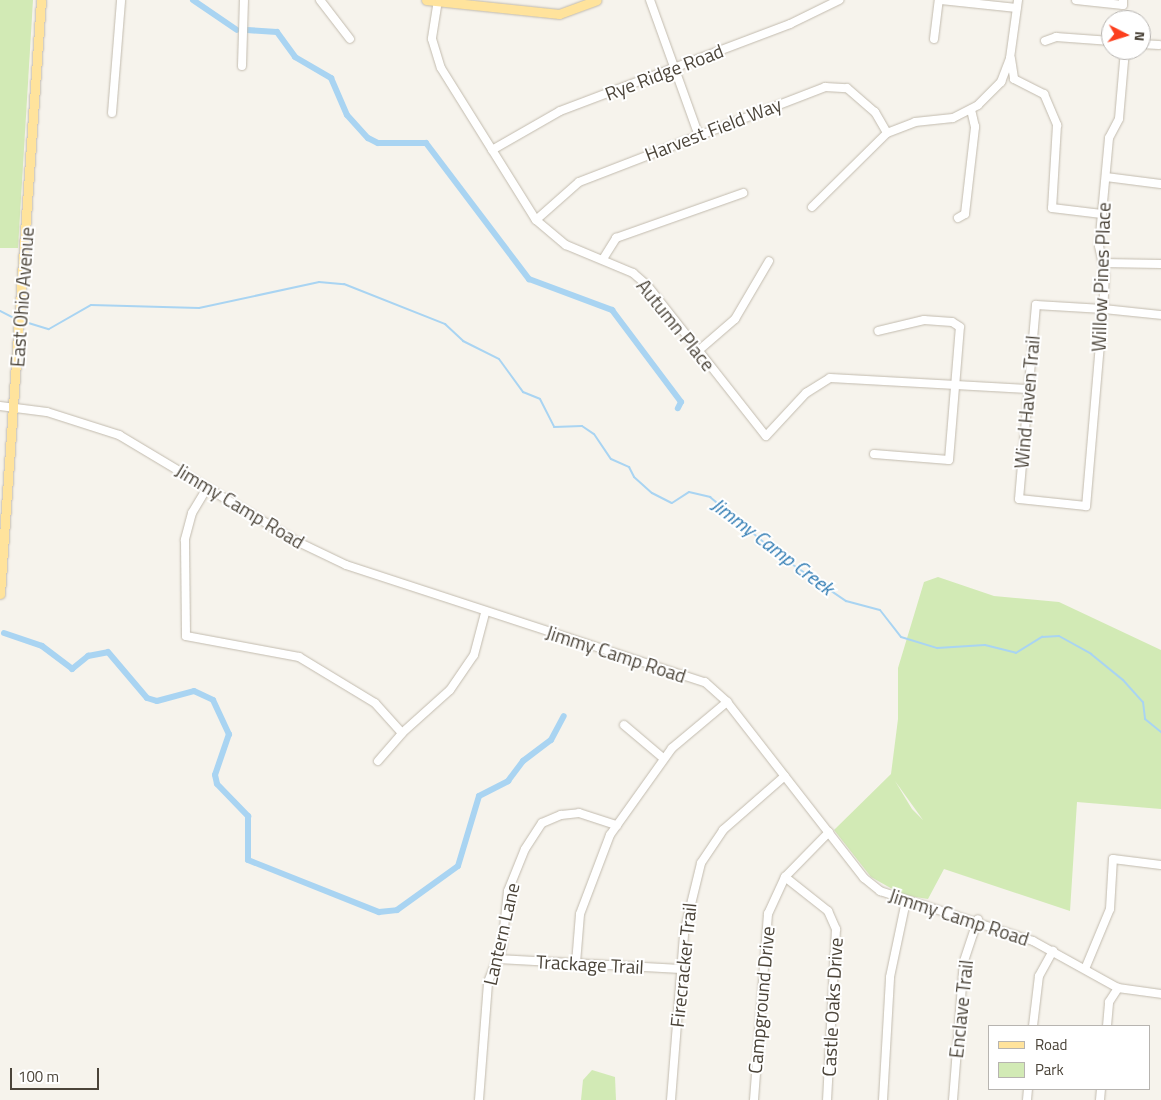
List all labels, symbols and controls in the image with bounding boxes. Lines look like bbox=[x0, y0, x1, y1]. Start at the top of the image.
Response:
north arrow bbox=[1101, 10, 1151, 60]
text: N bbox=[1130, 31, 1151, 42]
street label: Rye Ridge Road bbox=[602, 39, 726, 105]
street label: Harvest Field Way bbox=[641, 92, 785, 166]
street label: Willow Pines Place bbox=[1087, 202, 1115, 352]
street label: East Ohio Avenue bbox=[6, 226, 38, 368]
street label: Autumn Place bbox=[632, 275, 720, 375]
street label: Wind Haven Trail bbox=[1010, 334, 1044, 470]
street label: Jimmy Camp Road bbox=[172, 459, 308, 553]
water label: Jimmy Camp Creek bbox=[707, 492, 839, 600]
street label: Jimmy Camp Road bbox=[543, 621, 689, 687]
street label: Lantern Lane bbox=[478, 881, 524, 987]
street label: Jimmy Camp Road bbox=[886, 884, 1032, 950]
street label: Firecracker Trail bbox=[665, 902, 701, 1028]
street label: Campground Drive bbox=[743, 925, 779, 1075]
street label: Castle Oaks Drive bbox=[817, 937, 847, 1077]
street label: Trackage Trail bbox=[536, 950, 644, 978]
street label: Enclave Trail bbox=[945, 959, 977, 1059]
legend bbox=[988, 1025, 1151, 1090]
text: Road bbox=[1035, 1033, 1067, 1056]
scale bar bbox=[12, 1058, 101, 1090]
text: Park bbox=[1035, 1058, 1064, 1081]
text: 100 m bbox=[18, 1065, 59, 1088]

